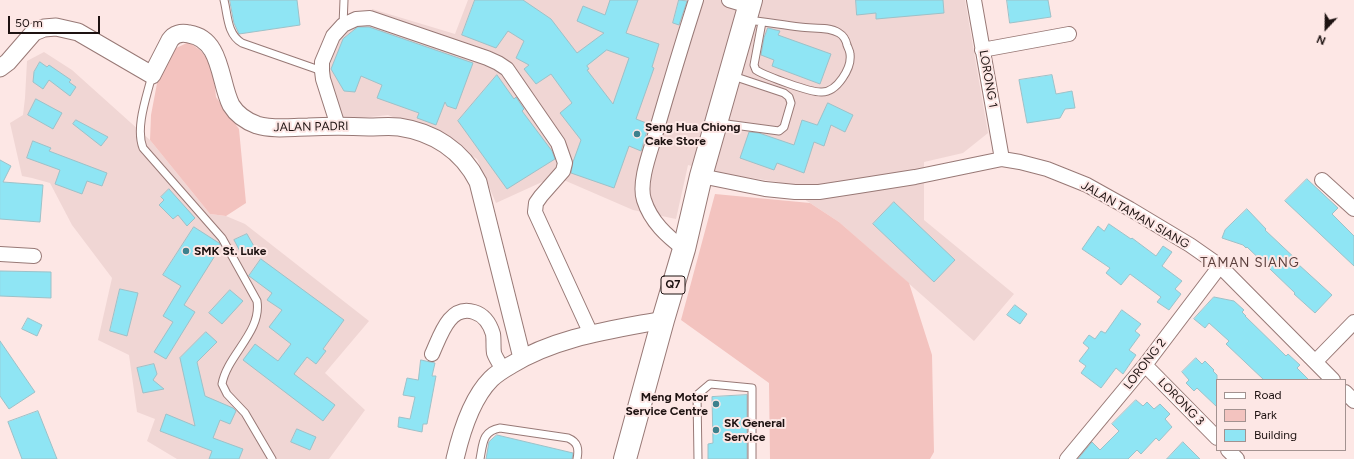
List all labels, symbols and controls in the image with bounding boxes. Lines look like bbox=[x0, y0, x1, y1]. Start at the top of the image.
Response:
scale bar bbox=[10, 8, 102, 34]
north arrow bbox=[1306, 8, 1346, 48]
text: 50 m bbox=[15, 16, 43, 30]
text: N bbox=[1315, 32, 1328, 47]
street label: LORONG 1 bbox=[976, 49, 1000, 109]
street label: JALAN PADRI bbox=[273, 119, 349, 135]
place label: Seng Hua Chiong Cake Store bbox=[645, 120, 741, 148]
marker: Seng Hua Chiong Cake Store bbox=[632, 129, 642, 139]
street label: JALAN TAMAN SIANG bbox=[1078, 178, 1192, 252]
place label: SMK St. Luke bbox=[194, 244, 266, 258]
marker: SMK St. Luke bbox=[181, 246, 191, 256]
district label: TAMAN SIANG bbox=[1200, 255, 1300, 271]
road number: Q7 bbox=[661, 276, 685, 294]
street label: LORONG 2 bbox=[1121, 336, 1169, 392]
street label: LORONG 3 bbox=[1155, 375, 1207, 429]
legend bbox=[1216, 379, 1346, 451]
text: Road bbox=[1254, 388, 1282, 402]
place label: Meng Motor Service Centre bbox=[625, 390, 708, 418]
marker: Meng Motor Service Centre bbox=[711, 399, 721, 409]
text: Park bbox=[1254, 408, 1277, 422]
place label: SK General Service bbox=[724, 416, 785, 444]
marker: SK General Service bbox=[711, 425, 721, 435]
text: Building bbox=[1254, 428, 1297, 442]

